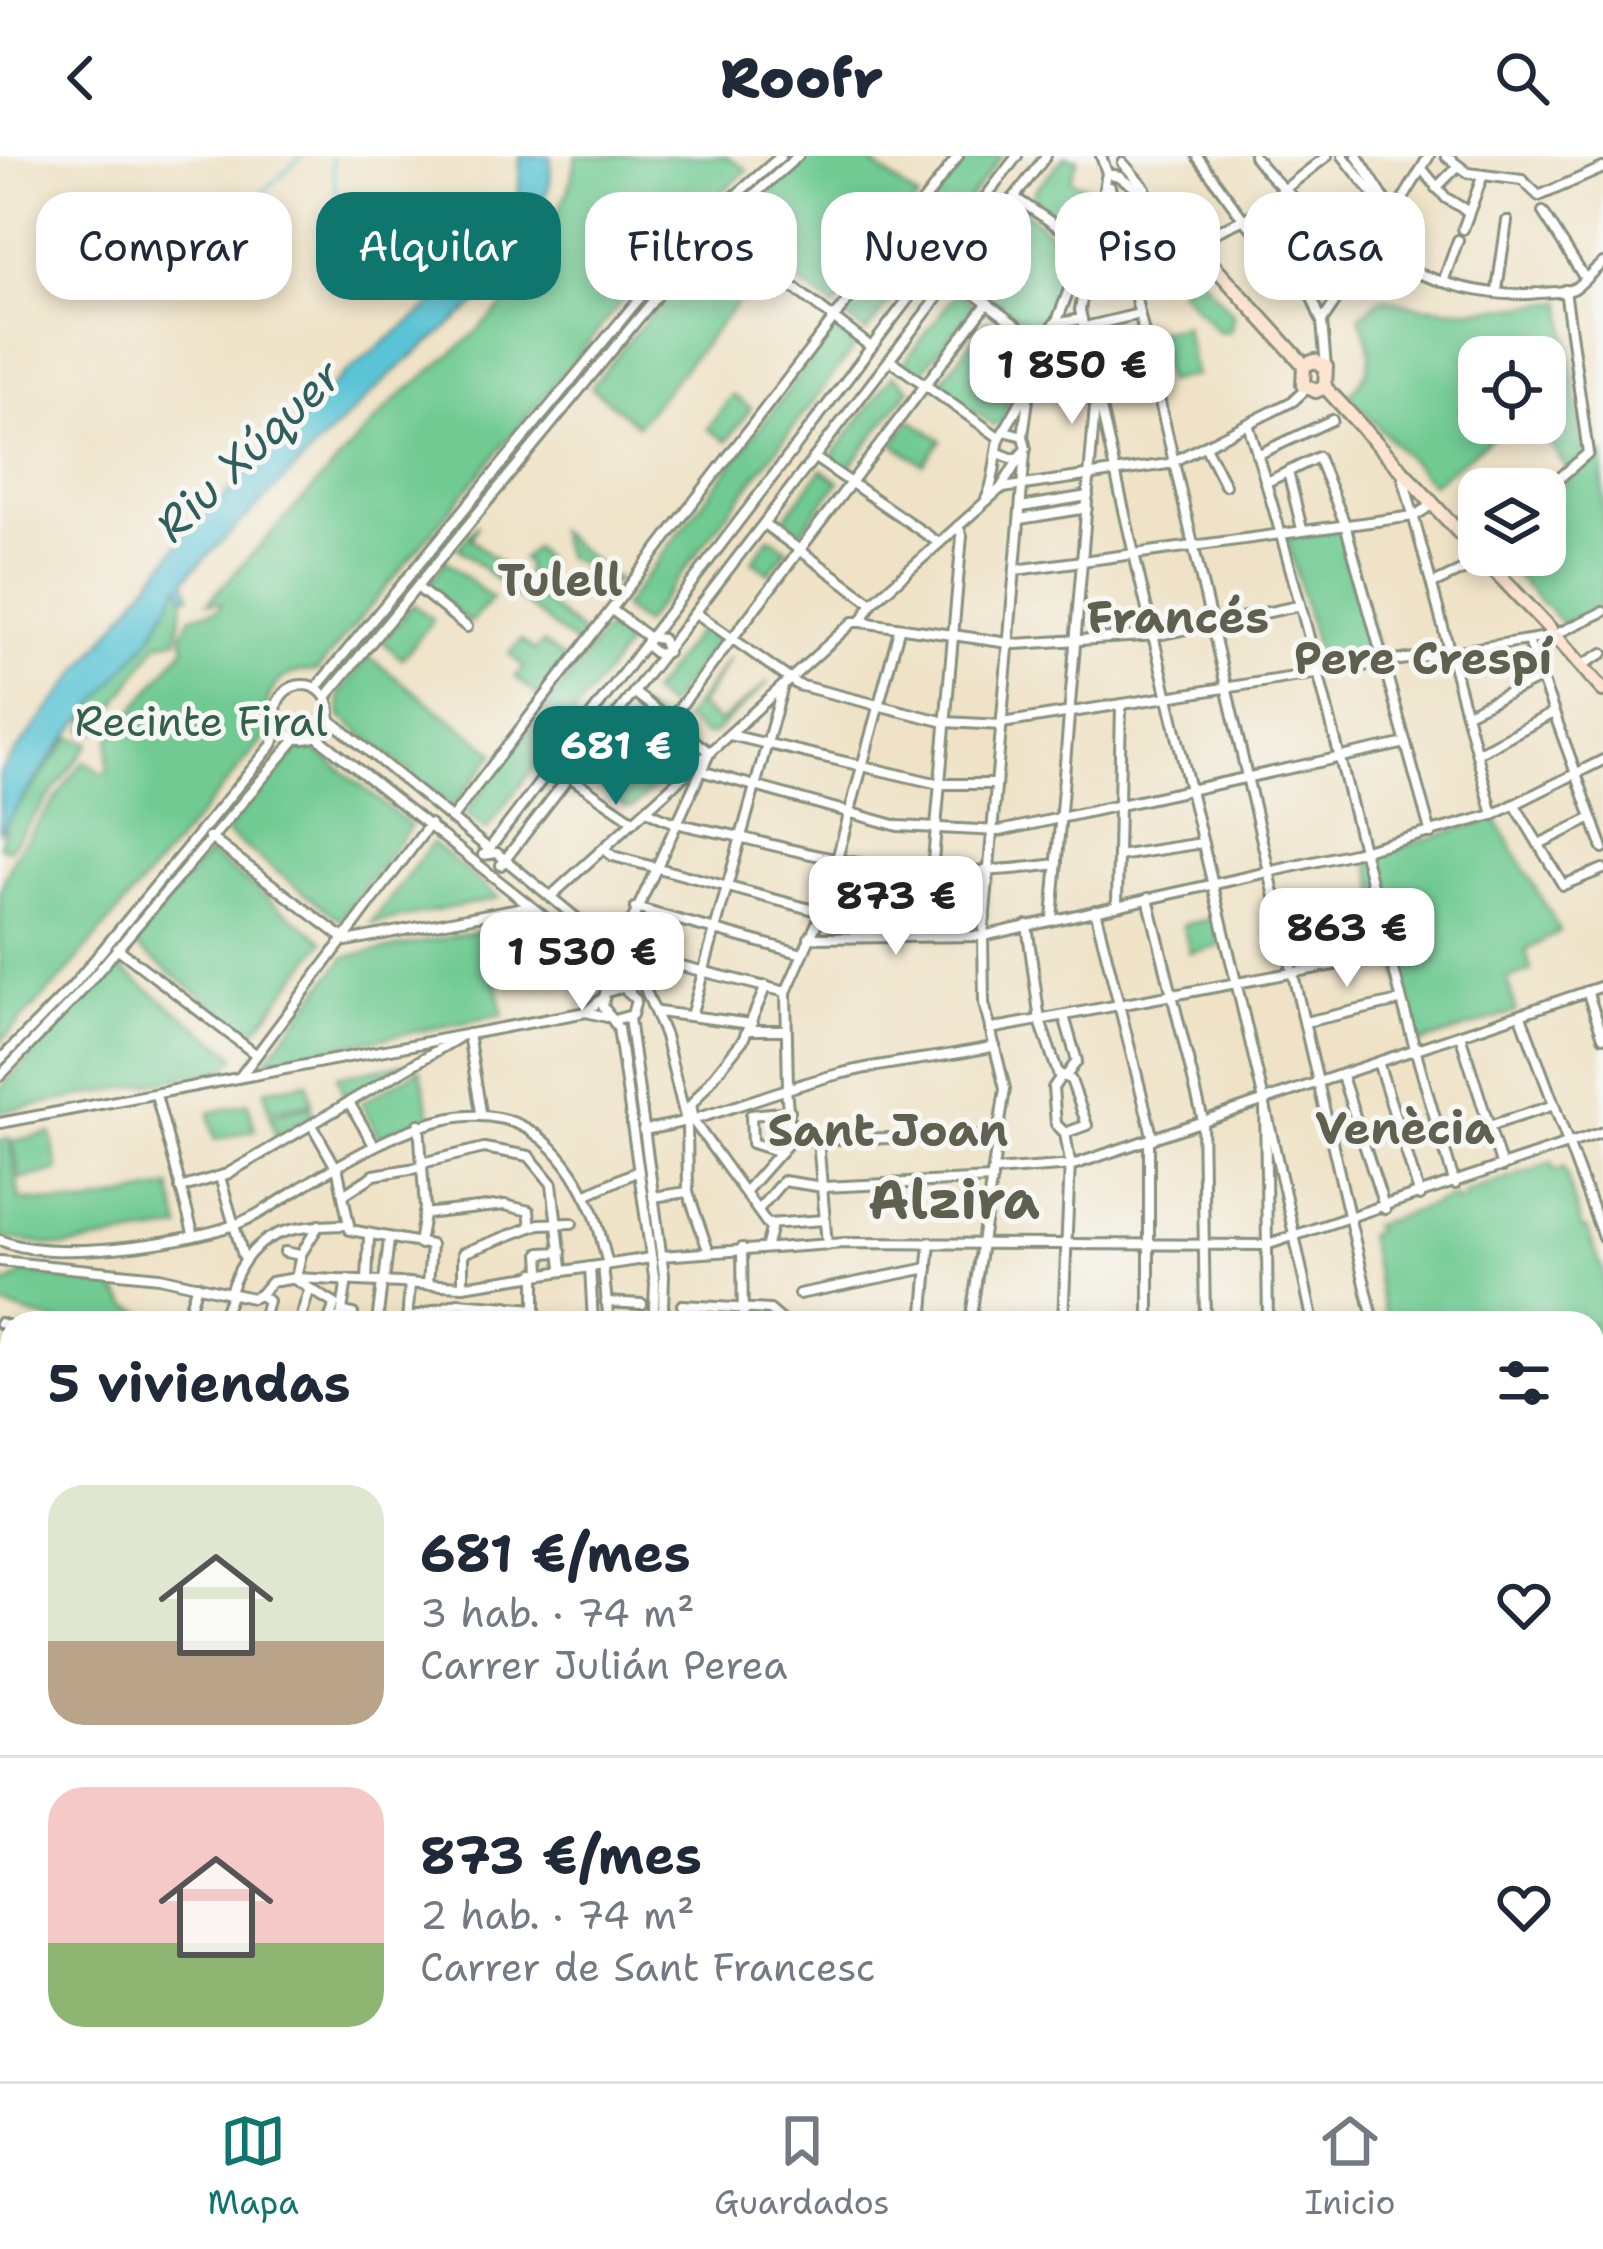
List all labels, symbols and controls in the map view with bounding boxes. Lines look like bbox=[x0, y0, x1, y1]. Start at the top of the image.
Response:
text: Roofr bbox=[720, 42, 883, 114]
icon: back bbox=[48, 45, 114, 111]
icon: search bbox=[1489, 45, 1555, 111]
chip: Comprar bbox=[36, 192, 292, 300]
chip: Alquilar bbox=[316, 192, 561, 300]
chip: Filtros bbox=[585, 192, 797, 300]
chip: Nuevo bbox=[821, 192, 1031, 300]
chip: Piso bbox=[1055, 192, 1220, 300]
chip: Casa bbox=[1244, 192, 1425, 300]
pin: 1 850 € bbox=[961, 325, 1183, 427]
map controls bbox=[1458, 336, 1566, 576]
button: locate bbox=[1458, 336, 1566, 444]
text: 1 850 € bbox=[997, 338, 1147, 390]
water label: Riu Xúquer bbox=[142, 345, 355, 554]
button: layers bbox=[1458, 468, 1566, 576]
district label: Tulell bbox=[497, 550, 623, 610]
district label: Francés bbox=[1087, 587, 1269, 647]
district label: Pere Crespí bbox=[1294, 628, 1553, 688]
park label: Recinte Firal bbox=[74, 693, 328, 749]
pin: 681 € bbox=[532, 706, 700, 808]
text: 681 € bbox=[560, 719, 672, 771]
pin: 873 € bbox=[812, 856, 980, 958]
text: 873 € bbox=[836, 869, 956, 921]
pin: 863 € bbox=[1263, 888, 1431, 990]
text: 863 € bbox=[1286, 901, 1408, 953]
pin: 1 530 € bbox=[471, 912, 693, 1014]
text: 1 530 € bbox=[507, 925, 657, 977]
district label: Venècia bbox=[1315, 1098, 1495, 1158]
district label: Sant Joan bbox=[768, 1100, 1008, 1160]
district label: Alzira bbox=[868, 1163, 1040, 1235]
text: 5 viviendas bbox=[48, 1349, 351, 1417]
icon: filters bbox=[1491, 1350, 1557, 1416]
text: 681 €/mes bbox=[420, 1519, 691, 1587]
icon: home bbox=[144, 1533, 288, 1677]
icon: heart bbox=[1491, 1572, 1557, 1638]
text: 3 hab. · 74 m² bbox=[420, 1587, 695, 1639]
text: Carrer Julián Perea bbox=[420, 1639, 787, 1691]
text: 873 €/mes bbox=[420, 1821, 702, 1889]
icon: home bbox=[144, 1835, 288, 1979]
icon: heart bbox=[1491, 1874, 1557, 1940]
text: 2 hab. · 74 m² bbox=[420, 1889, 695, 1941]
text: Carrer de Sant Francesc bbox=[420, 1941, 875, 1993]
tab: Mapa bbox=[208, 2108, 299, 2225]
tab: Guardados bbox=[714, 2108, 890, 2225]
tab: Inicio bbox=[1305, 2108, 1395, 2225]

